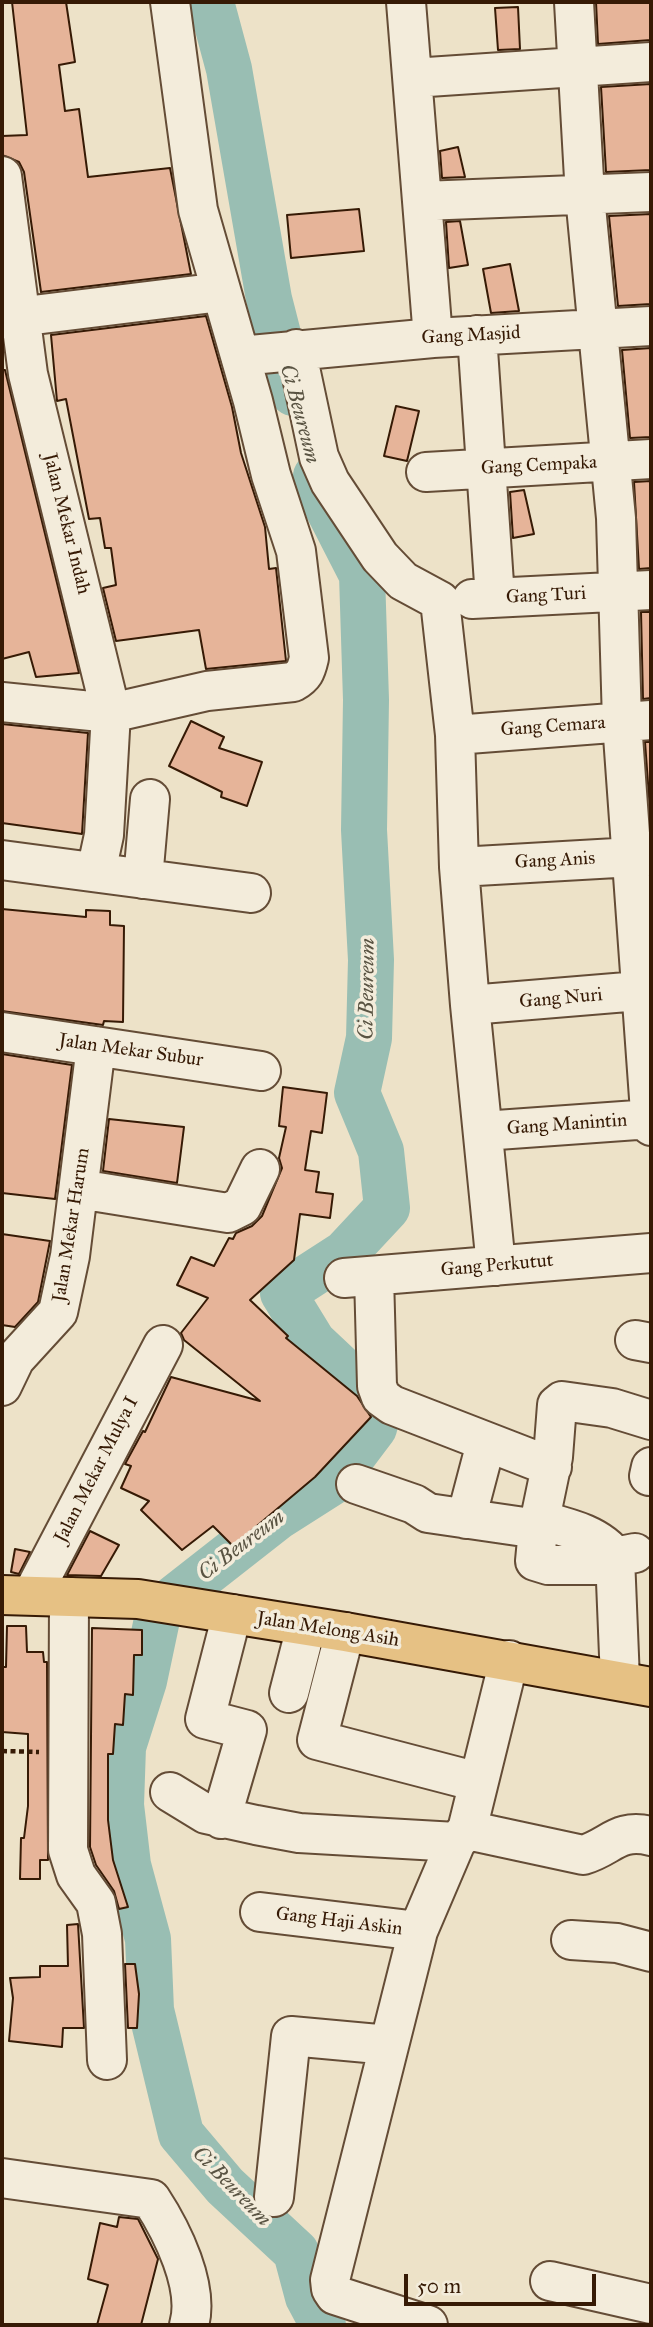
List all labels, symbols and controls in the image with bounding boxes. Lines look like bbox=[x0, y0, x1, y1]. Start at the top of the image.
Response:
street label: Gang Masjid bbox=[421, 322, 521, 350]
water label: Ci Beureum bbox=[274, 362, 324, 466]
street label: Jalan Mekar Indah bbox=[37, 451, 95, 597]
street label: Gang Cempaka bbox=[480, 452, 598, 480]
street label: Gang Turi bbox=[505, 583, 587, 609]
street label: Gang Cemara bbox=[500, 712, 606, 742]
street label: Gang Anis bbox=[514, 848, 596, 874]
water label: Ci Beureum bbox=[355, 938, 381, 1040]
street label: Gang Nuri bbox=[518, 984, 604, 1014]
street label: Jalan Mekar Subur bbox=[57, 1030, 205, 1072]
street label: Gang Manintin bbox=[506, 1109, 628, 1141]
street label: Jalan Mekar Harum bbox=[49, 1146, 95, 1304]
street label: Gang Perkutut bbox=[440, 1250, 554, 1282]
street label: Jalan Mekar Mulya I bbox=[50, 1393, 144, 1547]
water label: Ci Beureum bbox=[194, 1505, 290, 1587]
street label: Jalan Melong Asih bbox=[255, 1608, 401, 1652]
street label: Gang Haji Askin bbox=[274, 1903, 404, 1941]
water label: Ci Beureum bbox=[187, 2142, 275, 2232]
scale bar bbox=[408, 2260, 600, 2304]
text: 50 m bbox=[417, 2273, 461, 2299]

